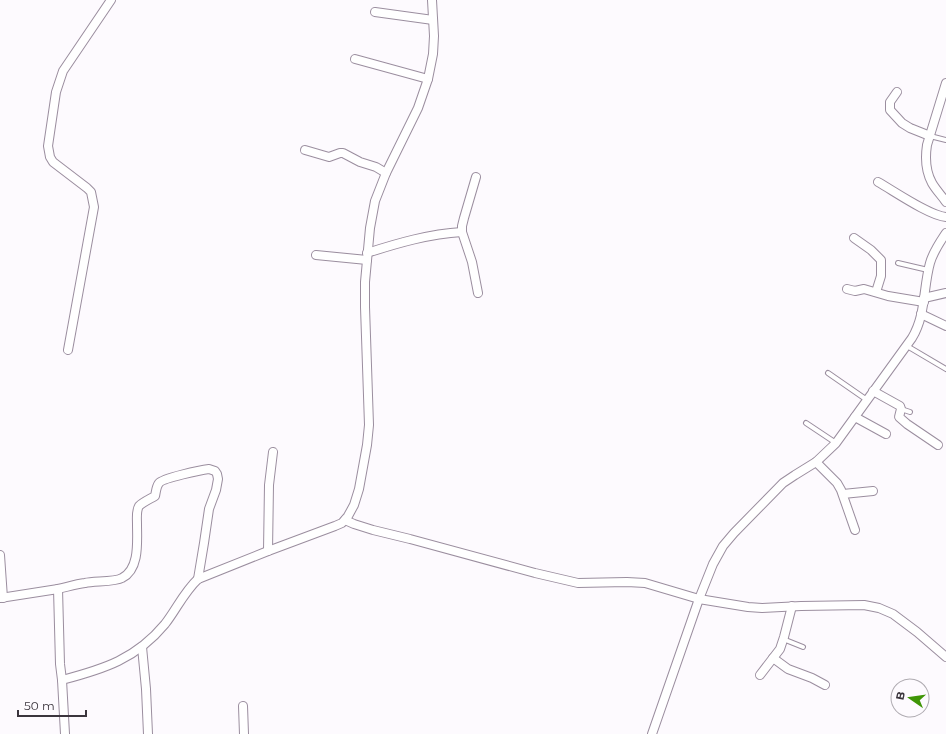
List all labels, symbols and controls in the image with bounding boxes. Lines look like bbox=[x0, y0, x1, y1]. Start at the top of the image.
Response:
north arrow bbox=[890, 678, 930, 718]
text: B bbox=[892, 690, 908, 701]
scale bar bbox=[18, 692, 86, 718]
text: 50 m bbox=[24, 698, 55, 713]

